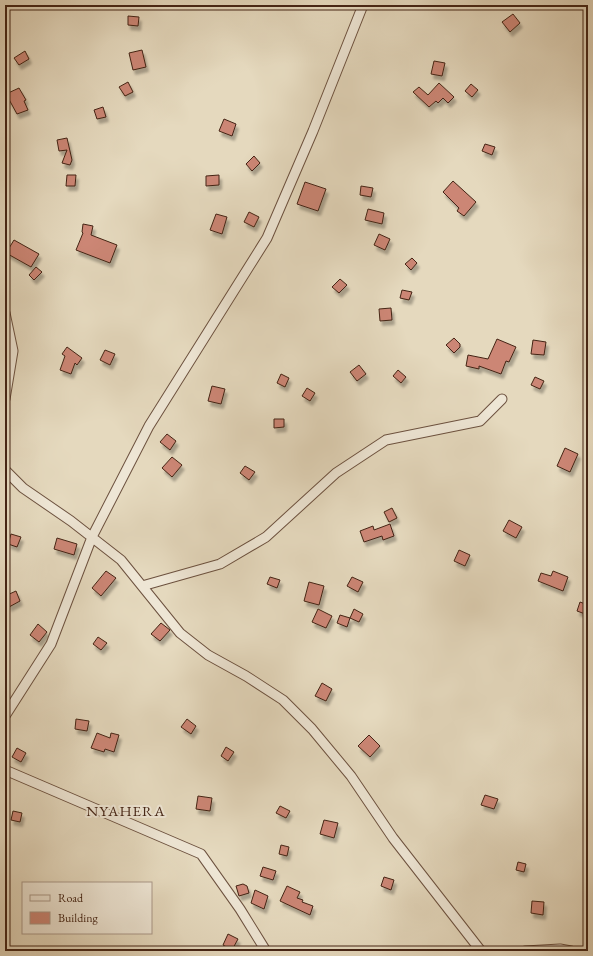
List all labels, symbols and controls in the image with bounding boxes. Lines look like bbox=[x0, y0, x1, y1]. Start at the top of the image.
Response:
district label: NYAHERA bbox=[86, 801, 166, 820]
legend bbox=[22, 882, 152, 934]
text: Road bbox=[58, 890, 84, 906]
text: Building bbox=[58, 910, 99, 926]

